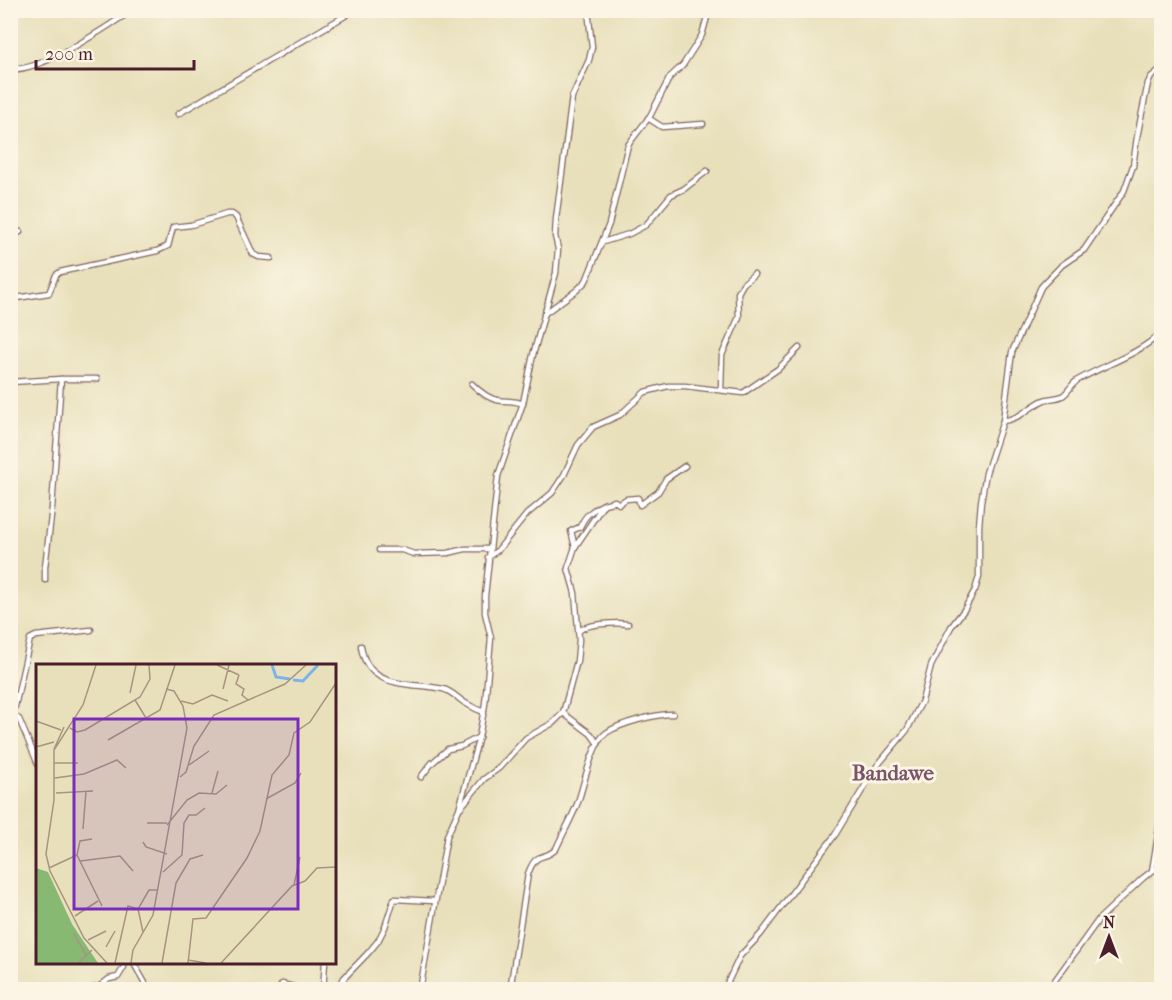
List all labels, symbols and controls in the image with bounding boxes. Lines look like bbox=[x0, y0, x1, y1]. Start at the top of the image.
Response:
scale bar bbox=[36, 33, 194, 71]
text: 200 m bbox=[45, 44, 93, 65]
inset map bbox=[36, 664, 336, 964]
district label: Bandawe bbox=[852, 761, 935, 785]
north arrow bbox=[1079, 907, 1139, 967]
text: N bbox=[1103, 913, 1116, 932]

